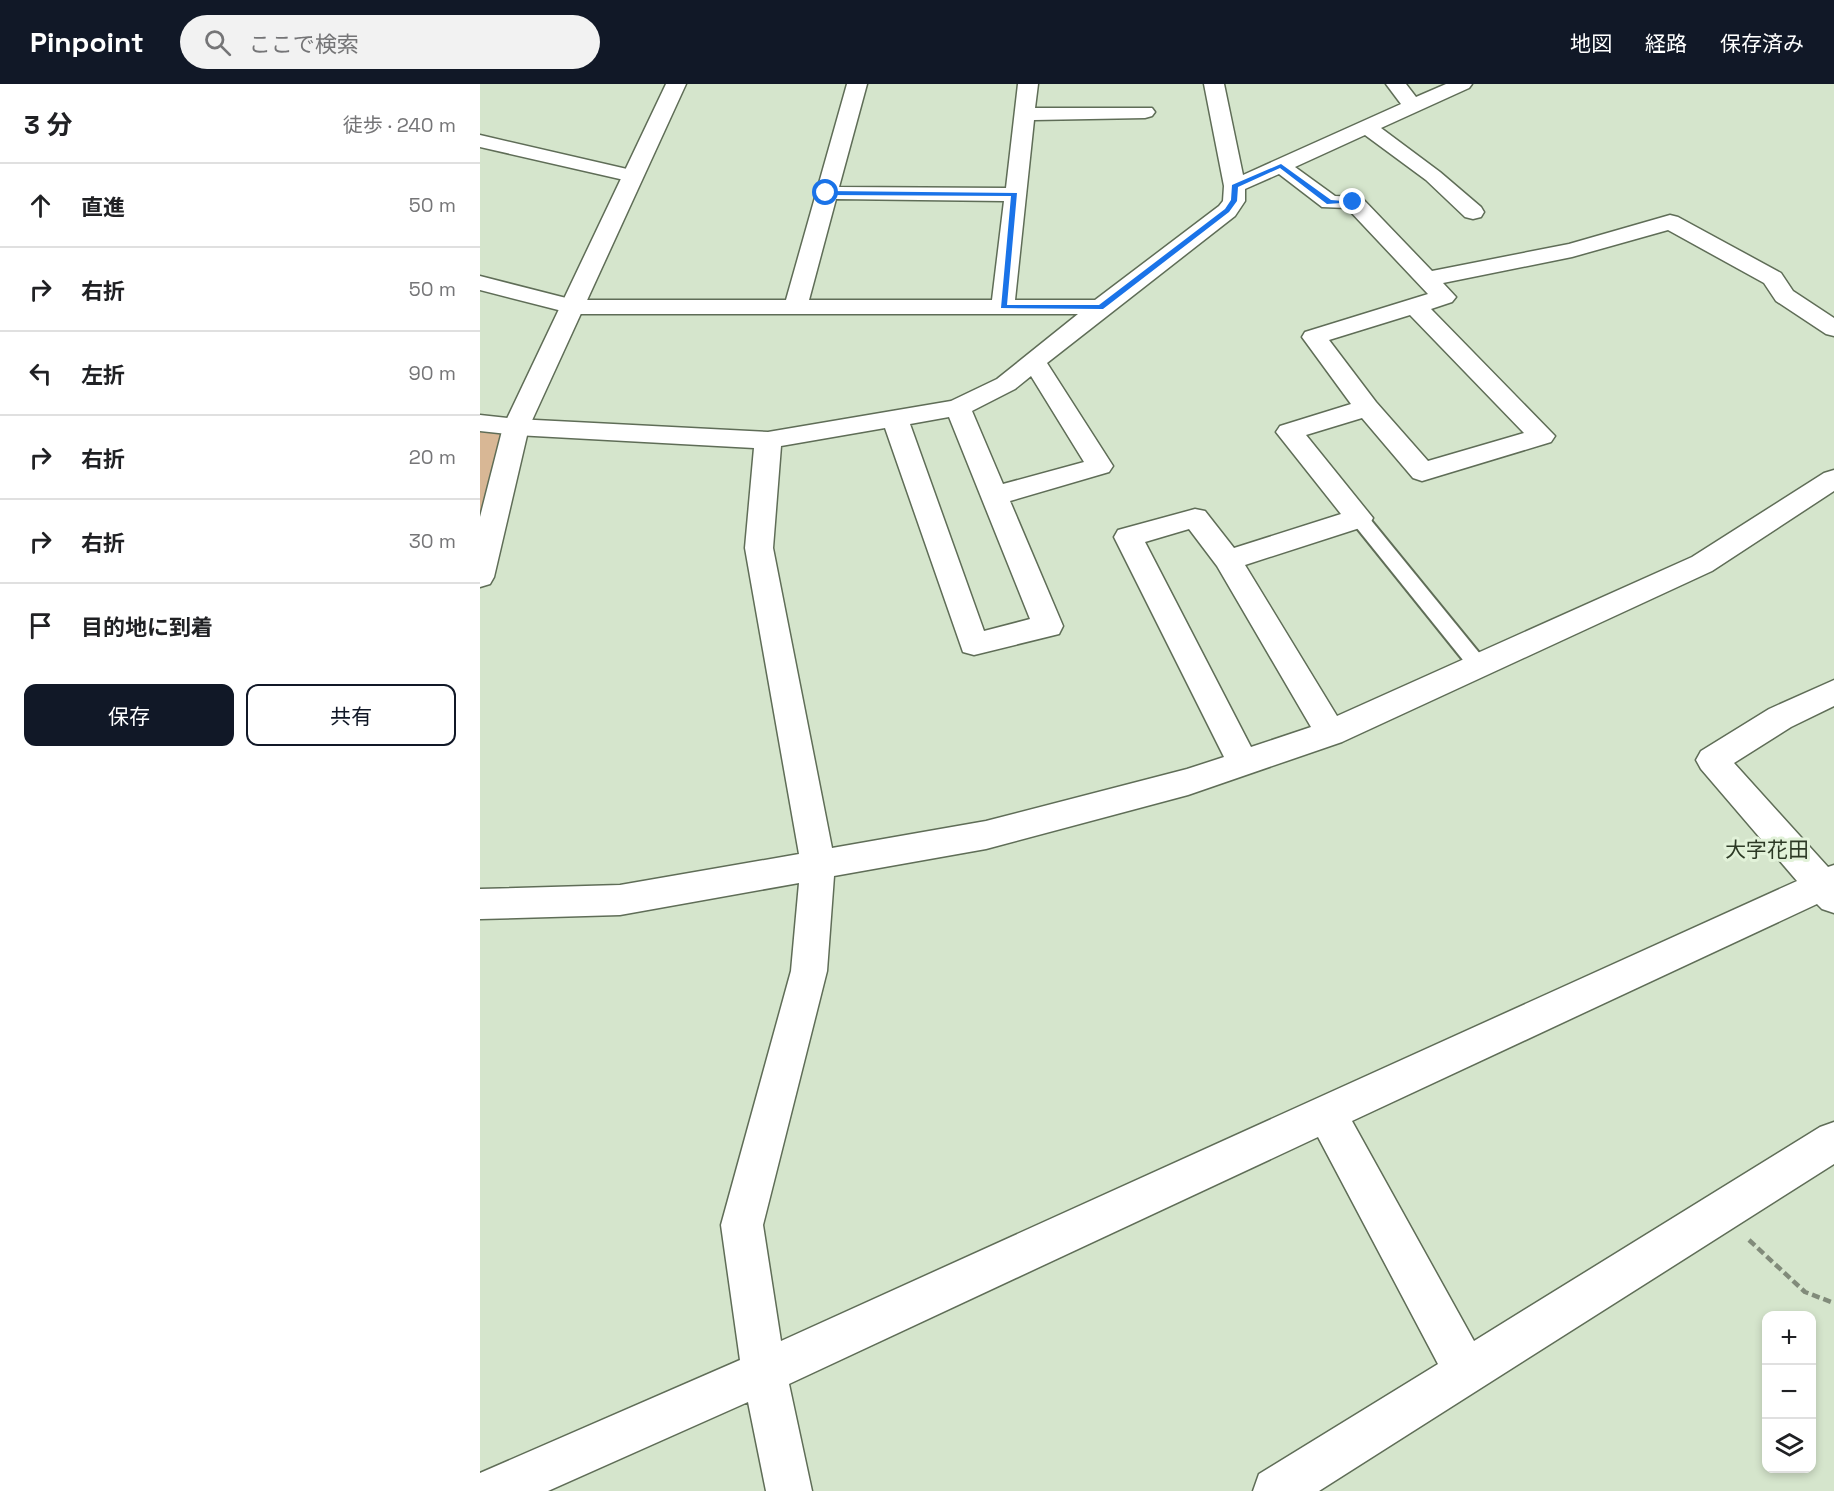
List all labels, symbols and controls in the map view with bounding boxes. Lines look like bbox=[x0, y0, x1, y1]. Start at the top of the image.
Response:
search box bbox=[180, 15, 600, 69]
text: Pinpoint bbox=[30, 24, 144, 60]
icon: search bbox=[201, 26, 234, 59]
text: ここで検索 bbox=[249, 30, 359, 58]
text: 地図 bbox=[1570, 30, 1612, 57]
text: 経路 bbox=[1645, 30, 1687, 57]
text: 保存済み bbox=[1720, 30, 1804, 57]
text: 3 分 bbox=[24, 108, 72, 142]
text: 徒歩 · 240 m bbox=[343, 112, 456, 138]
route start bbox=[812, 179, 838, 205]
route end bbox=[1339, 188, 1365, 214]
icon: ahead bbox=[24, 189, 57, 222]
text: 50 m bbox=[409, 192, 456, 218]
text: 直進 bbox=[81, 193, 125, 221]
icon: right bbox=[24, 273, 57, 306]
text: 50 m bbox=[409, 276, 456, 302]
text: 右折 bbox=[81, 277, 125, 305]
icon: left bbox=[24, 357, 57, 390]
text: 90 m bbox=[409, 360, 456, 386]
text: 左折 bbox=[81, 361, 125, 389]
icon: right bbox=[24, 441, 57, 474]
text: 20 m bbox=[409, 444, 456, 470]
text: 右折 bbox=[81, 445, 125, 473]
icon: right bbox=[24, 525, 57, 558]
text: 30 m bbox=[409, 528, 456, 554]
text: 右折 bbox=[81, 529, 125, 557]
icon: arrive bbox=[24, 609, 57, 642]
text: 目的地に到着 bbox=[81, 613, 213, 641]
button: 保存 bbox=[24, 684, 234, 746]
button: 共有 bbox=[246, 684, 456, 746]
district label: 大字花田 bbox=[1725, 836, 1809, 863]
map controls bbox=[1762, 1311, 1816, 1473]
button: + bbox=[1762, 1311, 1816, 1365]
button: − bbox=[1762, 1365, 1816, 1419]
button: layers bbox=[1762, 1419, 1816, 1473]

